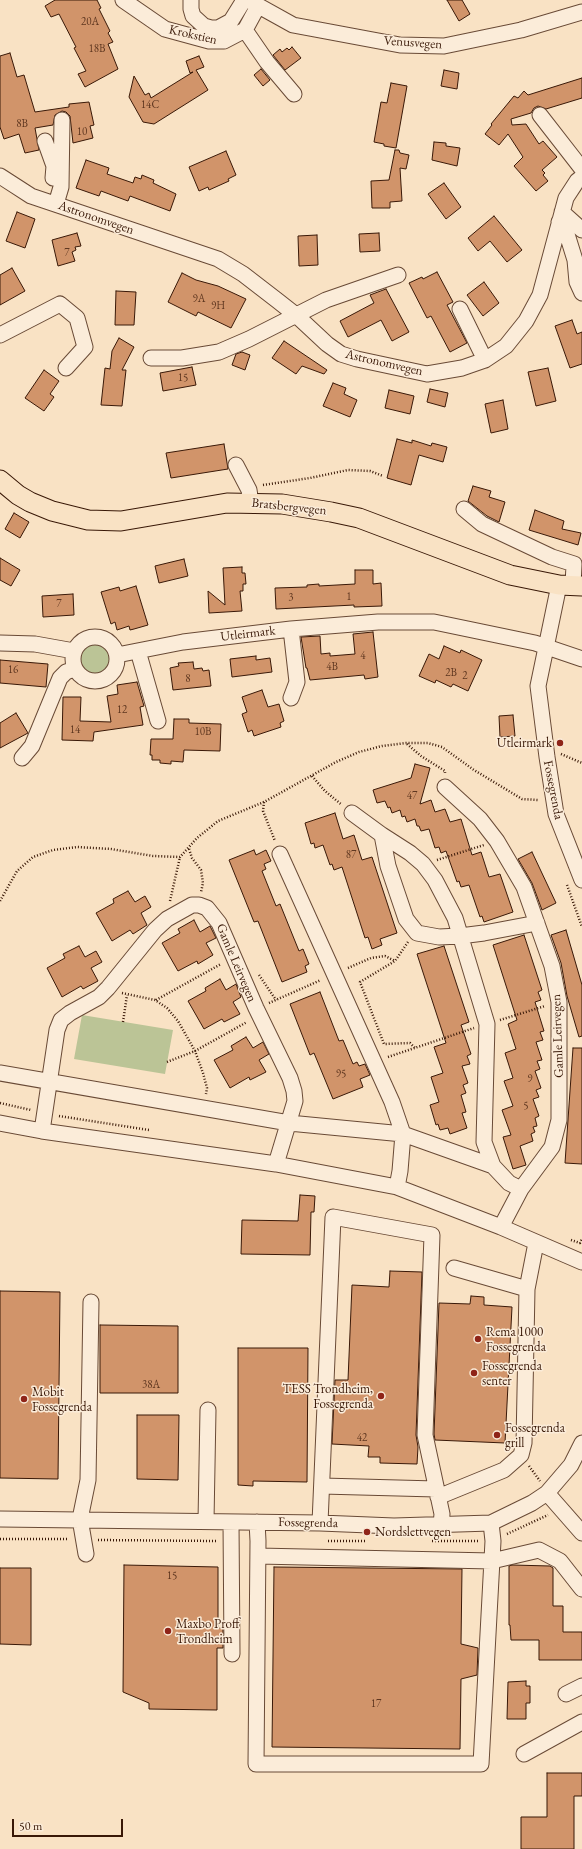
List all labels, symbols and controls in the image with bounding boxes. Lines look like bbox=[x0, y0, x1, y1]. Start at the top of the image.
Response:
house number: 20A bbox=[81, 15, 99, 29]
street label: Krokstien bbox=[167, 22, 219, 48]
street label: Venusvegen bbox=[383, 33, 443, 53]
house number: 18B bbox=[88, 42, 106, 56]
house number: 14C bbox=[141, 98, 159, 112]
house number: 8B bbox=[16, 117, 28, 131]
house number: 10 bbox=[77, 125, 87, 139]
street label: Astronomvegen bbox=[56, 198, 136, 238]
house number: 7 bbox=[64, 246, 70, 260]
house number: 9A bbox=[193, 292, 205, 306]
house number: 9H bbox=[211, 299, 225, 313]
street label: Astronomvegen bbox=[344, 346, 424, 380]
house number: 15 bbox=[178, 371, 188, 385]
street label: Bratsbergvegen bbox=[251, 495, 327, 519]
house number: 1 bbox=[346, 590, 352, 604]
house number: 3 bbox=[288, 591, 294, 605]
house number: 7 bbox=[56, 597, 62, 611]
street label: Utleirmark bbox=[220, 623, 276, 645]
house number: 4 bbox=[360, 649, 366, 663]
house number: 4B bbox=[326, 660, 338, 674]
house number: 16 bbox=[8, 663, 18, 677]
house number: 2B bbox=[445, 666, 457, 680]
house number: 2 bbox=[462, 669, 468, 683]
house number: 8 bbox=[185, 672, 191, 686]
house number: 12 bbox=[117, 703, 127, 717]
house number: 14 bbox=[70, 723, 80, 737]
house number: 10B bbox=[194, 725, 212, 739]
place label: Utleirmark bbox=[497, 735, 552, 751]
marker: Utleirmark bbox=[555, 738, 565, 748]
street label: Fossegrenda bbox=[540, 759, 566, 821]
house number: 47 bbox=[407, 789, 417, 803]
house number: 87 bbox=[346, 848, 356, 862]
street label: Gamle Leirvegen bbox=[212, 921, 260, 1005]
street label: Gamle Leirvegen bbox=[549, 994, 567, 1078]
house number: 95 bbox=[336, 1067, 346, 1081]
house number: 9 bbox=[527, 1072, 533, 1086]
house number: 5 bbox=[523, 1099, 529, 1113]
place label: Rema 1000 Fossegrenda bbox=[486, 1324, 546, 1355]
marker: Rema 1000 Fossegrenda bbox=[473, 1334, 483, 1344]
place label: Fossegrenda senter bbox=[482, 1358, 542, 1389]
marker: Fossegrenda senter bbox=[469, 1368, 479, 1378]
house number: 38A bbox=[142, 1378, 160, 1392]
place label: TESS Trondheim, Fossegrenda bbox=[283, 1381, 373, 1412]
place label: Mobit Fossegrenda bbox=[32, 1384, 92, 1415]
marker: TESS Trondheim, Fossegrenda bbox=[376, 1391, 386, 1401]
marker: Mobit Fossegrenda bbox=[19, 1394, 29, 1404]
place label: Fossegrenda grill bbox=[505, 1420, 565, 1451]
marker: Fossegrenda grill bbox=[492, 1430, 502, 1440]
house number: 42 bbox=[357, 1431, 367, 1445]
street label: Fossegrenda bbox=[278, 1515, 338, 1531]
place label: Nordslettvegen bbox=[375, 1524, 451, 1540]
marker: Nordslettvegen bbox=[362, 1527, 372, 1537]
house number: 15 bbox=[167, 1569, 177, 1583]
place label: Maxbo Proff Trondheim bbox=[176, 1616, 239, 1647]
marker: Maxbo Proff Trondheim bbox=[163, 1626, 173, 1636]
house number: 17 bbox=[371, 1697, 381, 1711]
scale bar bbox=[14, 1811, 125, 1837]
text: 50 m bbox=[19, 1818, 42, 1834]

